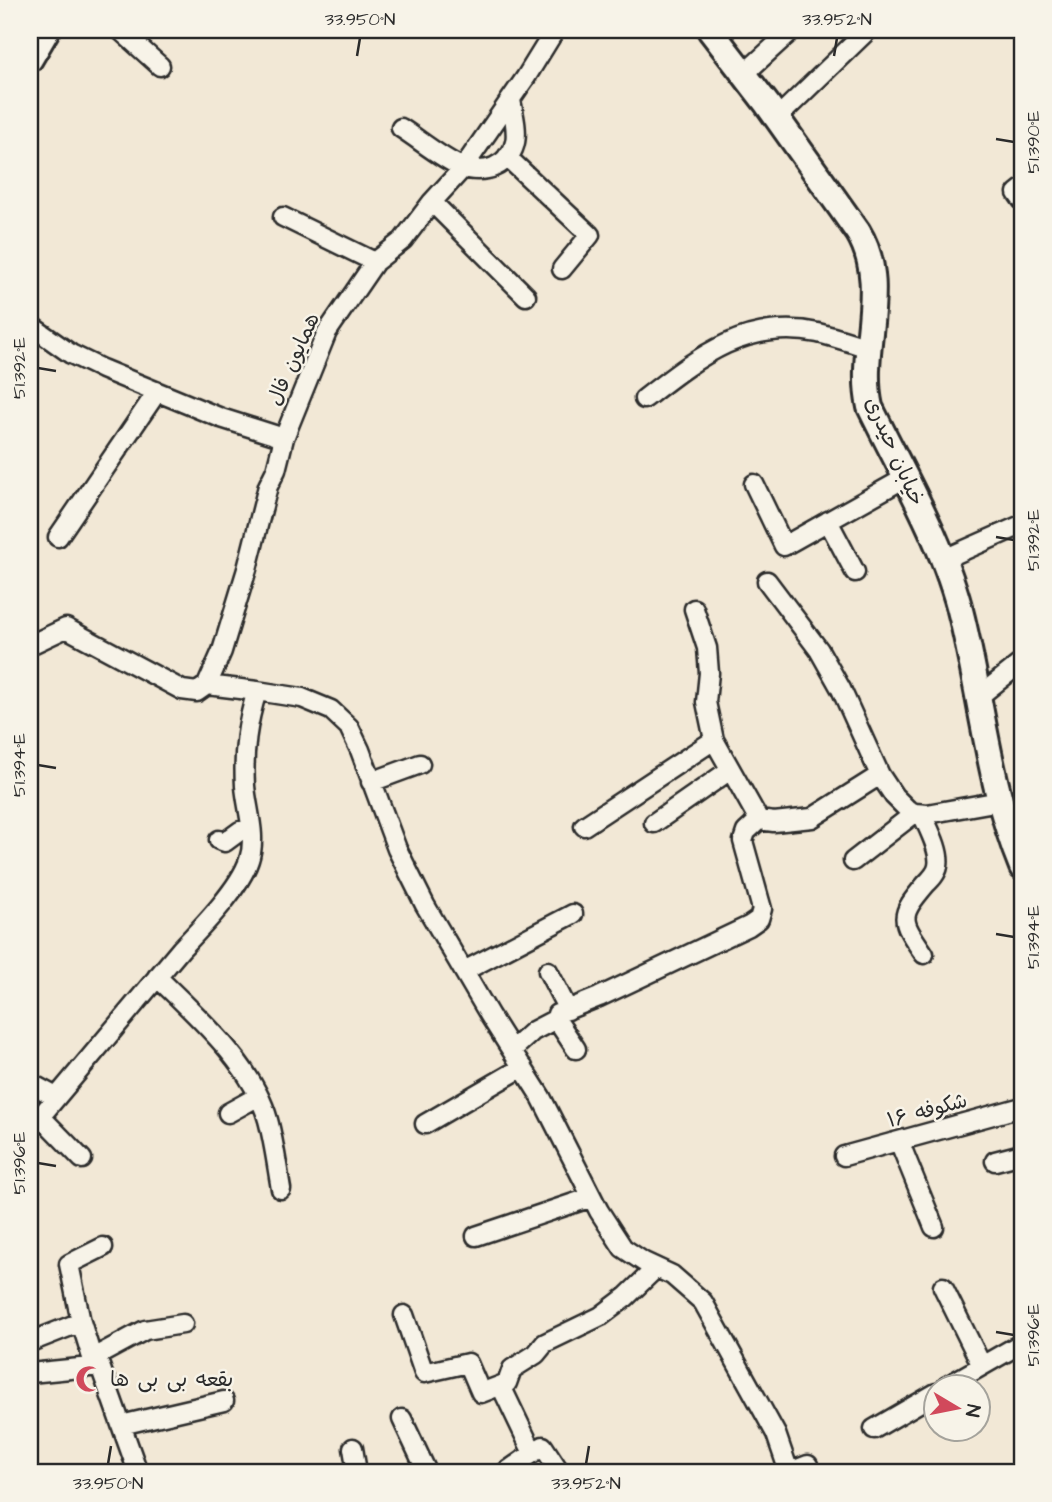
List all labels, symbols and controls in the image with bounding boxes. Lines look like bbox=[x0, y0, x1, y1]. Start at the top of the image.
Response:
text: 33.950°N bbox=[325, 7, 395, 32]
text: 33.952°N bbox=[802, 7, 872, 32]
text: 51.390°E bbox=[1021, 110, 1046, 173]
street label: همایون فال bbox=[260, 308, 327, 410]
text: 51.392°E bbox=[7, 337, 32, 399]
street label: خیابان حیدری bbox=[858, 392, 931, 510]
text: 51.392°E bbox=[1021, 509, 1046, 571]
text: 51.394°E bbox=[7, 733, 32, 797]
text: 51.394°E bbox=[1021, 905, 1046, 969]
street label: شکوفه ۱۶ bbox=[884, 1086, 970, 1135]
text: 51.396°E bbox=[7, 1131, 32, 1194]
text: 51.396°E bbox=[1021, 1303, 1046, 1366]
mosque icon: بقعه بی بی ها bbox=[74, 1364, 104, 1394]
place label: بقعه بی بی ها bbox=[110, 1365, 233, 1394]
north arrow bbox=[922, 1372, 992, 1442]
text: N bbox=[958, 1402, 987, 1419]
text: 33.950°N bbox=[73, 1471, 143, 1496]
text: 33.952°N bbox=[551, 1471, 621, 1496]

